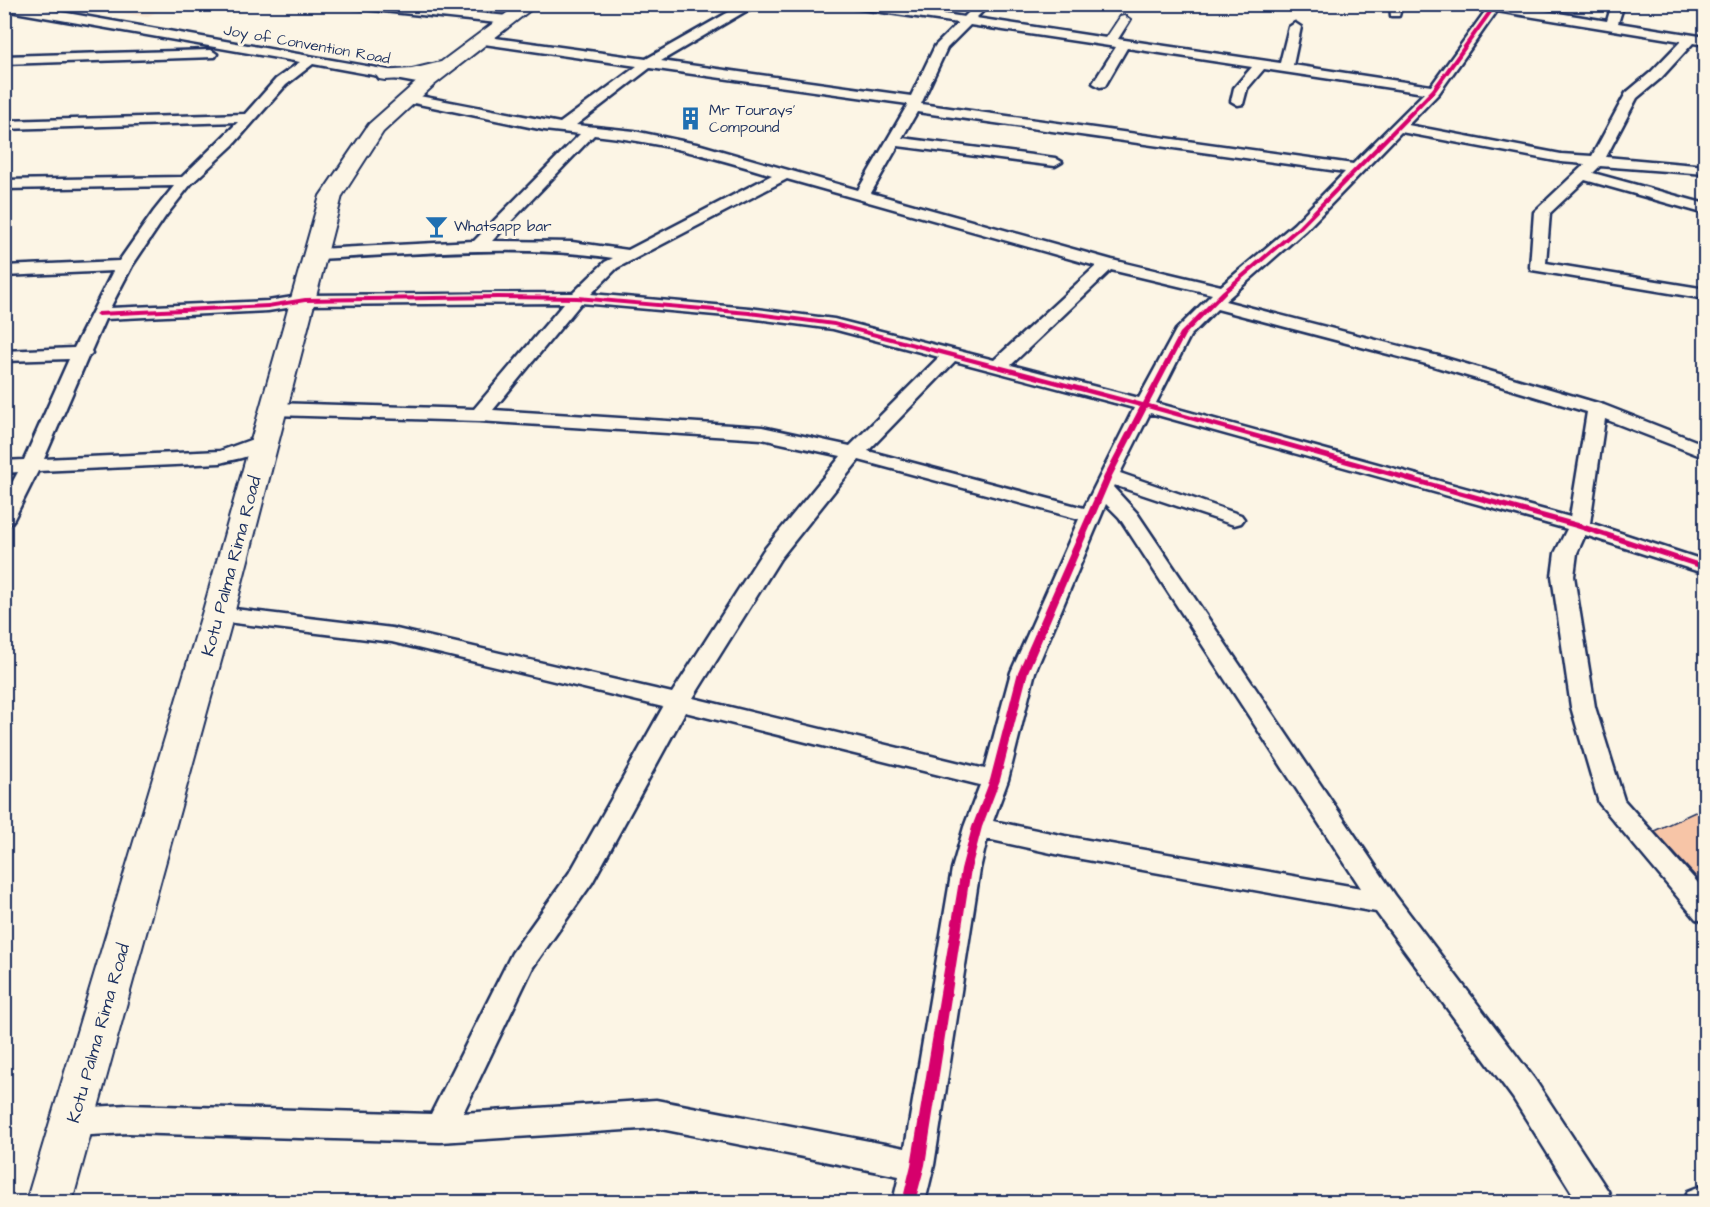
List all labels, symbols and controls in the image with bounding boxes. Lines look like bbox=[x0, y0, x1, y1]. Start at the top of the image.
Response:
street label: Joy of Convention Road bbox=[222, 20, 392, 71]
place label: Mr Tourays' Compound bbox=[709, 100, 795, 138]
building icon: Mr Tourays' Compound bbox=[678, 106, 704, 132]
bar icon: Whatsapp bar bbox=[423, 213, 449, 239]
place label: Whatsapp bar bbox=[454, 216, 551, 237]
street label: Kotu Palma Rima Road bbox=[195, 473, 268, 659]
street label: Kotu Palma Rima Road bbox=[61, 940, 136, 1126]

